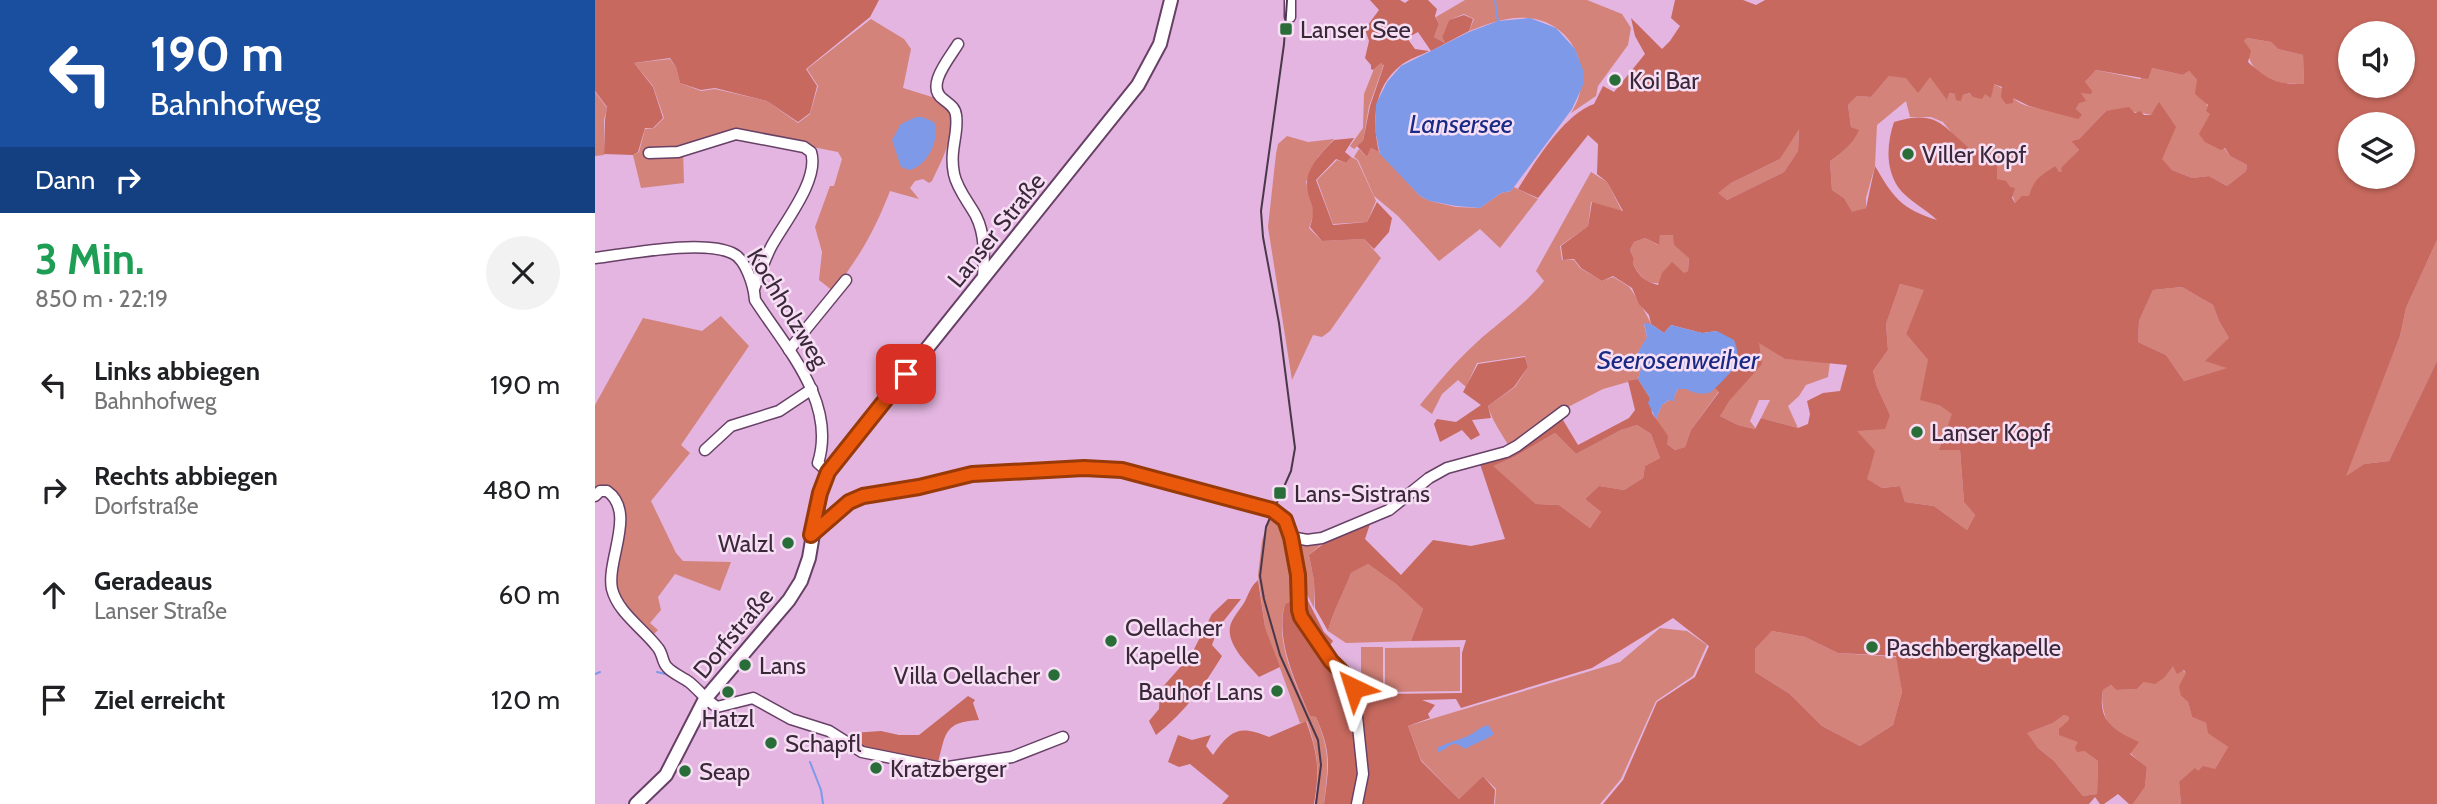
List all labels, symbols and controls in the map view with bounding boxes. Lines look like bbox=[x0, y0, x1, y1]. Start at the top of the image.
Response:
place label: Lanser See bbox=[1300, 15, 1411, 44]
marker: Lanser See bbox=[1278, 21, 1294, 37]
map controls bbox=[2338, 21, 2415, 189]
button: sound bbox=[2338, 21, 2415, 98]
text: 190 m bbox=[150, 24, 284, 83]
icon: left bbox=[35, 28, 126, 119]
place label: Koi Bar bbox=[1629, 66, 1699, 95]
marker: Koi Bar bbox=[1607, 72, 1623, 88]
text: Bahnhofweg bbox=[150, 84, 320, 123]
water label: Lansersee bbox=[1409, 108, 1513, 140]
button: layers bbox=[2338, 112, 2415, 189]
place label: Viller Kopf bbox=[1922, 140, 2026, 169]
marker: Viller Kopf bbox=[1900, 146, 1916, 162]
icon: right bbox=[109, 161, 147, 199]
text: Dann bbox=[35, 164, 95, 196]
street label: Lanser Straße bbox=[941, 167, 1051, 293]
text: 3 Min. bbox=[35, 233, 144, 285]
button: close bbox=[486, 236, 560, 310]
street label: Kochholzweg bbox=[741, 243, 836, 374]
text: 850 m · 22:19 bbox=[35, 285, 168, 313]
pin bbox=[876, 344, 936, 404]
water label: Seerosenweiher bbox=[1597, 344, 1760, 376]
text: Links abbiegen bbox=[94, 355, 260, 387]
icon: arrive bbox=[887, 355, 925, 393]
icon: left bbox=[35, 366, 73, 404]
text: 190 m bbox=[490, 369, 560, 401]
text: Bahnhofweg bbox=[94, 387, 217, 415]
place label: Lanser Kopf bbox=[1931, 418, 2050, 447]
marker: Lanser Kopf bbox=[1909, 424, 1925, 440]
text: Rechts abbiegen bbox=[94, 460, 278, 492]
icon: right bbox=[35, 471, 73, 509]
text: 480 m bbox=[482, 474, 560, 506]
place label: Lans-Sistrans bbox=[1294, 479, 1430, 508]
marker: Lans-Sistrans bbox=[1272, 485, 1288, 501]
text: Dorfstraße bbox=[94, 492, 198, 520]
place label: Walzl bbox=[718, 529, 774, 558]
marker: Walzl bbox=[780, 535, 796, 551]
text: Geradeaus bbox=[94, 565, 212, 597]
icon: ahead bbox=[35, 576, 73, 614]
text: 60 m bbox=[498, 579, 560, 611]
street label: Dorfstraße bbox=[687, 582, 779, 684]
text: Lanser Straße bbox=[94, 597, 227, 625]
place label: Oellacher Kapelle bbox=[1125, 613, 1223, 670]
marker: Oellacher Kapelle bbox=[1103, 633, 1119, 649]
place label: Paschbergkapelle bbox=[1886, 633, 2061, 662]
marker: Paschbergkapelle bbox=[1864, 639, 1880, 655]
place label: Lans bbox=[759, 651, 806, 680]
position arrow bbox=[1317, 651, 1391, 725]
marker: Lans bbox=[737, 657, 753, 673]
place label: Villa Oellacher bbox=[894, 661, 1040, 690]
marker: Villa Oellacher bbox=[1046, 667, 1062, 683]
place label: Bauhof Lans bbox=[1138, 677, 1263, 706]
icon: arrive bbox=[35, 681, 73, 719]
marker: Bauhof Lans bbox=[1269, 683, 1285, 699]
text: Ziel erreicht bbox=[94, 684, 225, 716]
text: 120 m bbox=[491, 684, 560, 716]
marker: Hatzl bbox=[720, 684, 736, 700]
place label: Hatzl bbox=[701, 704, 755, 733]
place label: Schapfl bbox=[785, 729, 862, 758]
marker: Schapfl bbox=[763, 735, 779, 751]
place label: Kratzberger bbox=[890, 754, 1007, 783]
place label: Seap bbox=[699, 757, 750, 786]
marker: Kratzberger bbox=[868, 760, 884, 776]
marker: Seap bbox=[677, 763, 693, 779]

